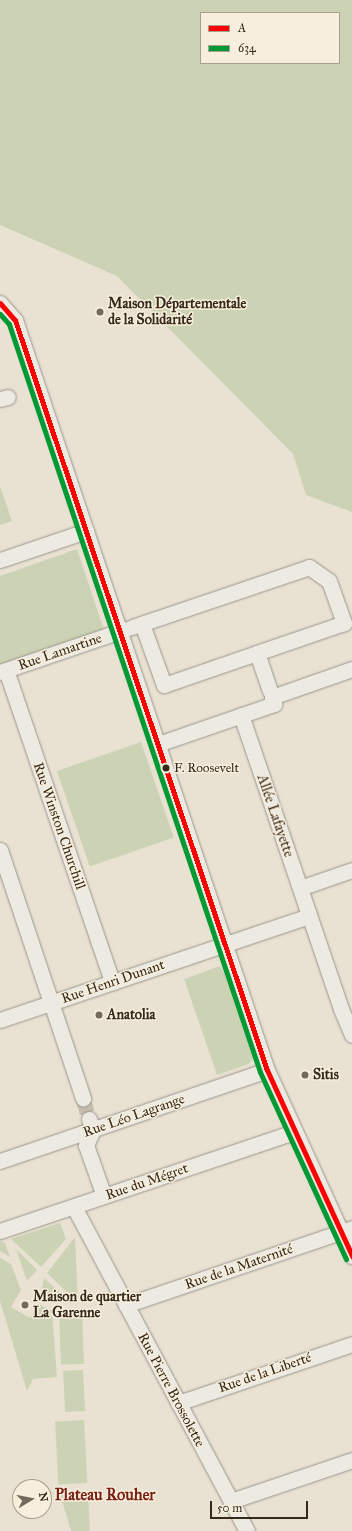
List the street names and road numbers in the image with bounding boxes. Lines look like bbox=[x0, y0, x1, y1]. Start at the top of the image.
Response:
street label: Rue Lamartine bbox=[16, 630, 104, 674]
street label: Rue Winston Churchill bbox=[29, 760, 89, 892]
street label: Allée Lafayette bbox=[253, 772, 297, 860]
street label: Rue Henri Dunant bbox=[59, 956, 167, 1008]
street label: Rue Léo Lagrange bbox=[81, 1091, 187, 1141]
street label: Rue du Mégret bbox=[104, 1160, 190, 1204]
street label: Rue de la Maternité bbox=[183, 1241, 295, 1293]
street label: Rue Pierre Brossolette bbox=[134, 1330, 208, 1450]
street label: Rue de la Liberté bbox=[216, 1349, 314, 1397]

